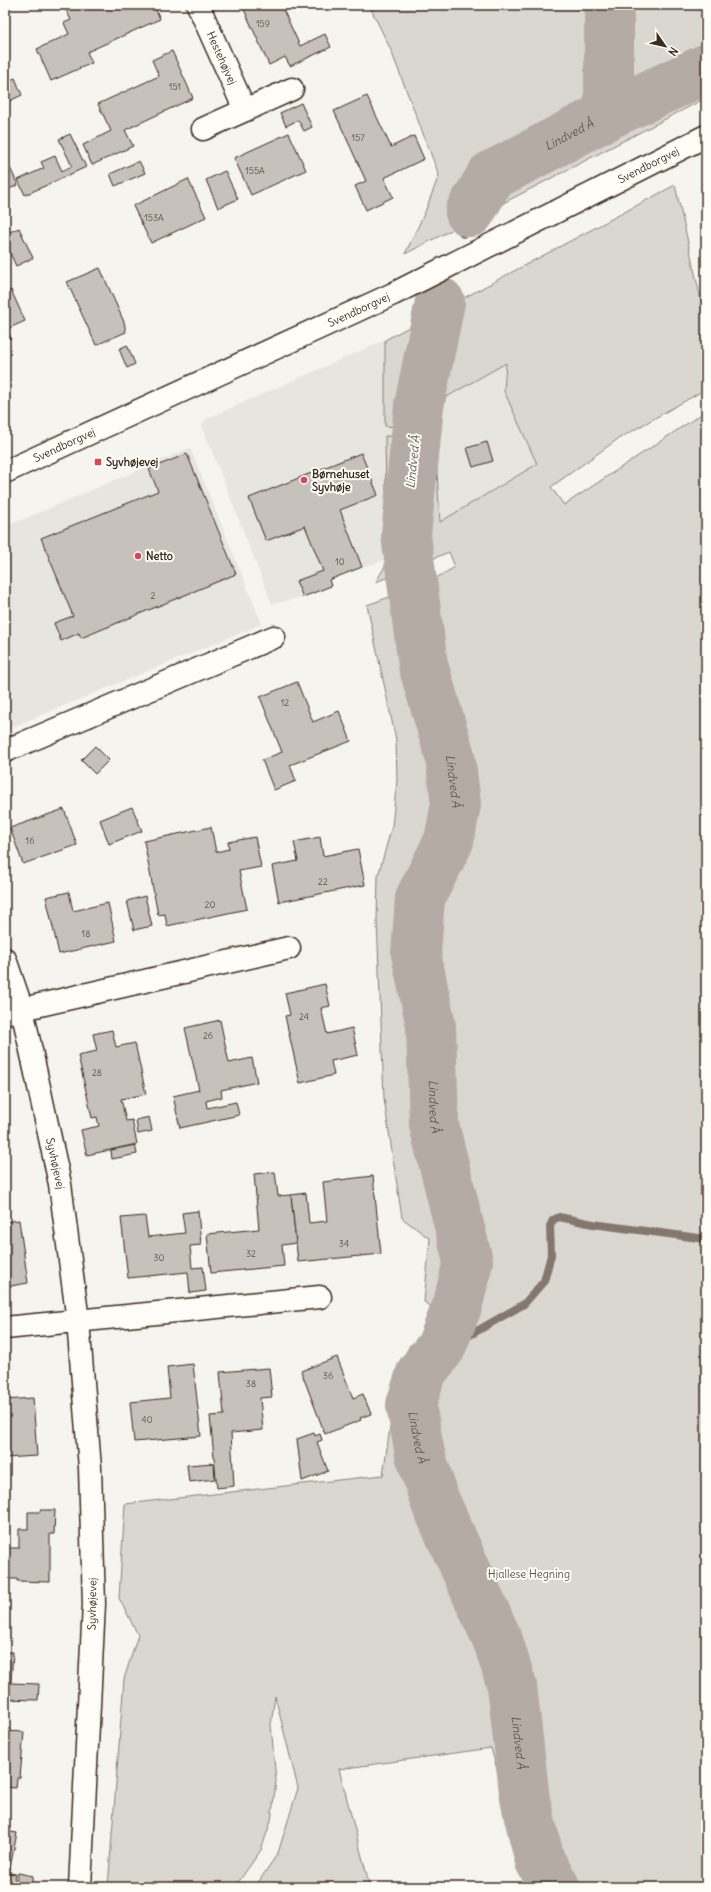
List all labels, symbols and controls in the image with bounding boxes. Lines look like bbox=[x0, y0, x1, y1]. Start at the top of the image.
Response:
house number: 159 bbox=[256, 18, 270, 29]
north arrow bbox=[645, 26, 685, 66]
street label: Hestehøjvej bbox=[204, 29, 240, 87]
text: N bbox=[665, 45, 681, 59]
house number: 151 bbox=[169, 81, 181, 92]
water label: Lindved Å bbox=[542, 115, 597, 153]
house number: 157 bbox=[351, 132, 365, 143]
street label: Svendborgvej bbox=[616, 144, 681, 186]
house number: 155A bbox=[245, 165, 265, 176]
house number: 153A bbox=[144, 212, 164, 223]
street label: Svendborgvej bbox=[325, 290, 392, 330]
street label: Svendborgvej bbox=[31, 425, 97, 465]
water label: Lindved Å bbox=[402, 433, 423, 489]
place label: Syvhøjevej bbox=[106, 455, 158, 470]
marker: Syvhøjevej bbox=[93, 457, 103, 467]
place label: Børnehuset Syvhøje bbox=[312, 467, 370, 495]
marker: Børnehuset Syvhøje bbox=[299, 475, 309, 485]
place label: Netto bbox=[146, 549, 173, 563]
marker: Netto bbox=[133, 551, 143, 561]
house number: 10 bbox=[335, 556, 345, 567]
house number: 2 bbox=[151, 590, 156, 601]
house number: 12 bbox=[281, 697, 289, 708]
water label: Lindved Å bbox=[443, 754, 465, 810]
house number: 16 bbox=[26, 835, 34, 846]
house number: 22 bbox=[318, 876, 328, 887]
house number: 20 bbox=[205, 899, 216, 910]
house number: 18 bbox=[82, 928, 90, 939]
house number: 24 bbox=[299, 1011, 309, 1022]
house number: 26 bbox=[203, 1030, 213, 1041]
house number: 28 bbox=[92, 1067, 102, 1078]
water label: Lindved Å bbox=[426, 1080, 444, 1136]
street label: Syvhøjevej bbox=[43, 1137, 68, 1190]
house number: 34 bbox=[339, 1238, 349, 1249]
house number: 32 bbox=[246, 1248, 256, 1259]
house number: 30 bbox=[153, 1252, 165, 1263]
house number: 36 bbox=[323, 1370, 333, 1381]
house number: 38 bbox=[246, 1378, 256, 1389]
water label: Lindved Å bbox=[405, 1409, 431, 1466]
house number: 40 bbox=[141, 1414, 153, 1425]
park label: Hjallese Hegning bbox=[488, 1567, 570, 1581]
street label: Syvhøjevej bbox=[85, 1578, 99, 1630]
water label: Lindved Å bbox=[508, 1715, 530, 1771]

